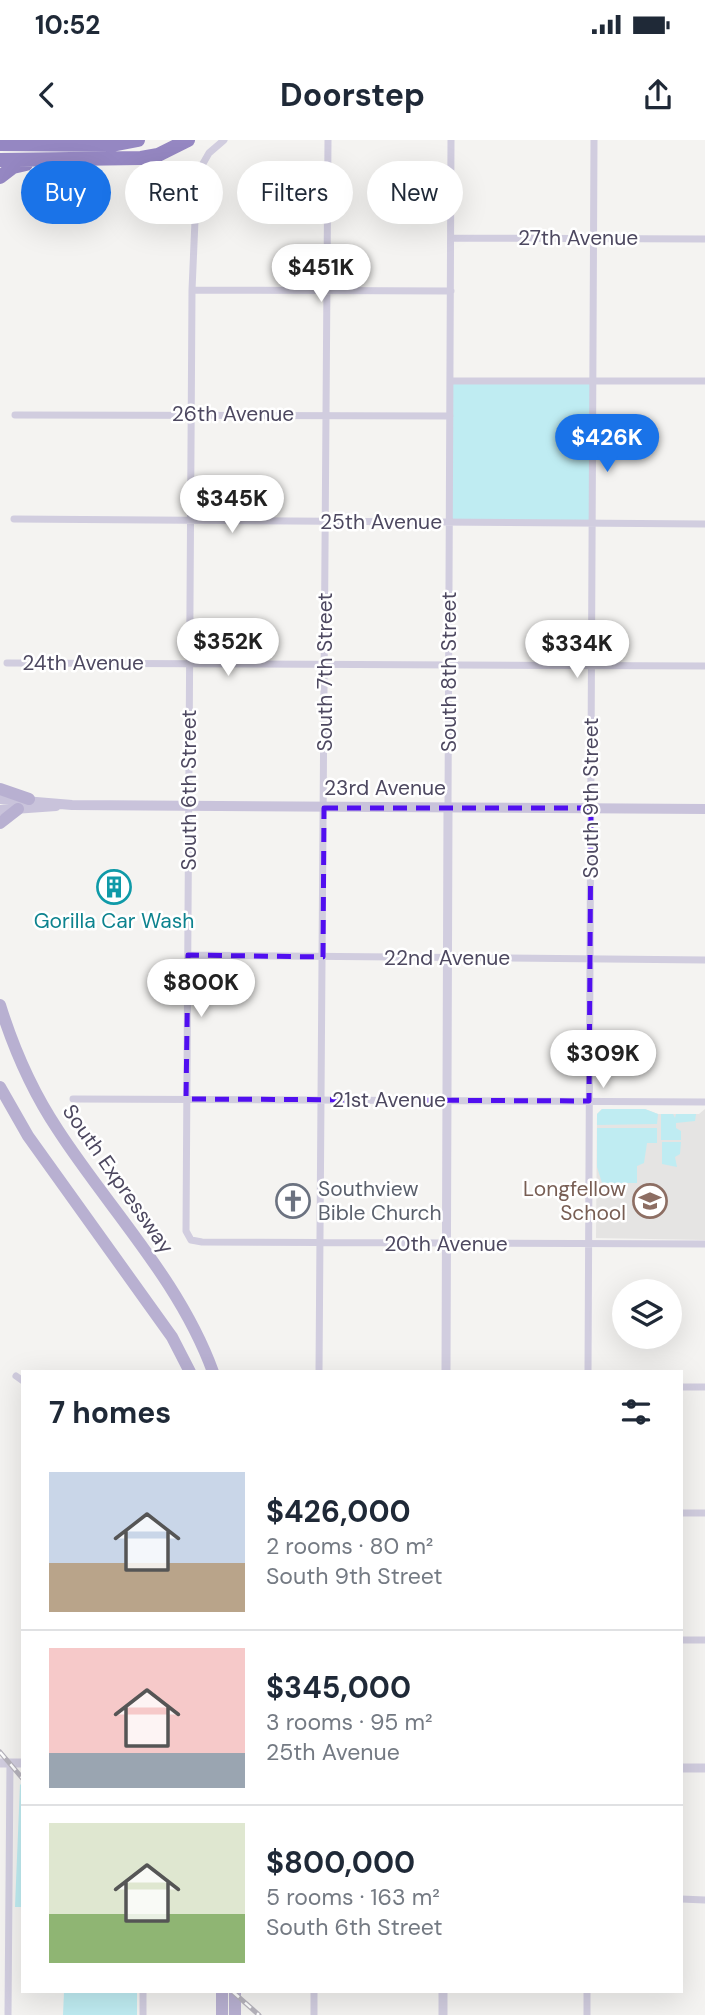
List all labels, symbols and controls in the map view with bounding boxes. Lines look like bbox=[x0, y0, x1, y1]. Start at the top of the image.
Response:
text: 10:52 bbox=[35, 8, 100, 42]
text: Doorstep bbox=[280, 74, 425, 116]
icon: back bbox=[28, 76, 66, 114]
icon: share bbox=[639, 76, 677, 114]
chip: Buy bbox=[21, 161, 111, 224]
chip: Rent bbox=[125, 161, 223, 224]
chip: Filters bbox=[237, 161, 353, 224]
chip: New bbox=[367, 161, 463, 224]
street label: 27th Avenue bbox=[518, 224, 638, 252]
pin: $451K bbox=[272, 244, 370, 304]
text: $451K bbox=[288, 252, 354, 282]
street label: 26th Avenue bbox=[172, 400, 294, 428]
pin: $426K bbox=[558, 414, 656, 474]
text: $426K bbox=[571, 422, 643, 452]
pin: $345K bbox=[183, 476, 281, 535]
text: $345K bbox=[196, 483, 268, 513]
street label: 25th Avenue bbox=[320, 508, 442, 536]
street label: South 7th Street bbox=[311, 592, 339, 752]
street label: South 8th Street bbox=[435, 592, 463, 752]
pin: $352K bbox=[179, 618, 277, 678]
pin: $334K bbox=[528, 620, 626, 680]
text: $352K bbox=[193, 626, 263, 656]
text: $334K bbox=[541, 628, 613, 658]
street label: 24th Avenue bbox=[22, 649, 144, 677]
street label: South 6th Street bbox=[175, 709, 203, 871]
street label: South 9th Street bbox=[577, 717, 605, 879]
street label: 23rd Avenue bbox=[324, 774, 446, 802]
building icon: Gorilla Car Wash bbox=[95, 868, 133, 906]
place label: Gorilla Car Wash bbox=[34, 907, 194, 935]
street label: 22nd Avenue bbox=[384, 944, 510, 972]
pin: $800K bbox=[152, 960, 250, 1019]
text: $800K bbox=[163, 967, 239, 997]
pin: $309K bbox=[554, 1030, 652, 1090]
text: $309K bbox=[566, 1038, 640, 1068]
street label: 21st Avenue bbox=[332, 1086, 446, 1114]
street label: South Expressway bbox=[56, 1099, 180, 1260]
place label: Southview Bible Church bbox=[318, 1175, 442, 1227]
place label: Longfellow School bbox=[523, 1175, 626, 1227]
church icon: Southview Bible Church bbox=[274, 1182, 312, 1220]
school or university icon: Longfellow School bbox=[631, 1182, 669, 1220]
street label: 20th Avenue bbox=[384, 1230, 508, 1258]
map controls bbox=[612, 1279, 682, 1349]
button: layers bbox=[612, 1279, 682, 1349]
text: 7 homes bbox=[49, 1393, 171, 1432]
icon: filters bbox=[617, 1393, 655, 1431]
text: $426,000 bbox=[266, 1492, 411, 1531]
icon: home bbox=[105, 1500, 189, 1584]
text: 2 rooms · 80 m² bbox=[266, 1531, 433, 1561]
text: South 9th Street bbox=[266, 1561, 443, 1591]
text: $345,000 bbox=[266, 1668, 411, 1707]
icon: home bbox=[105, 1676, 189, 1760]
text: 3 rooms · 95 m² bbox=[266, 1707, 433, 1737]
text: 25th Avenue bbox=[266, 1737, 400, 1767]
text: $800,000 bbox=[266, 1843, 415, 1882]
icon: home bbox=[105, 1851, 189, 1935]
text: 5 rooms · 163 m² bbox=[266, 1882, 440, 1912]
text: South 6th Street bbox=[266, 1912, 443, 1942]

